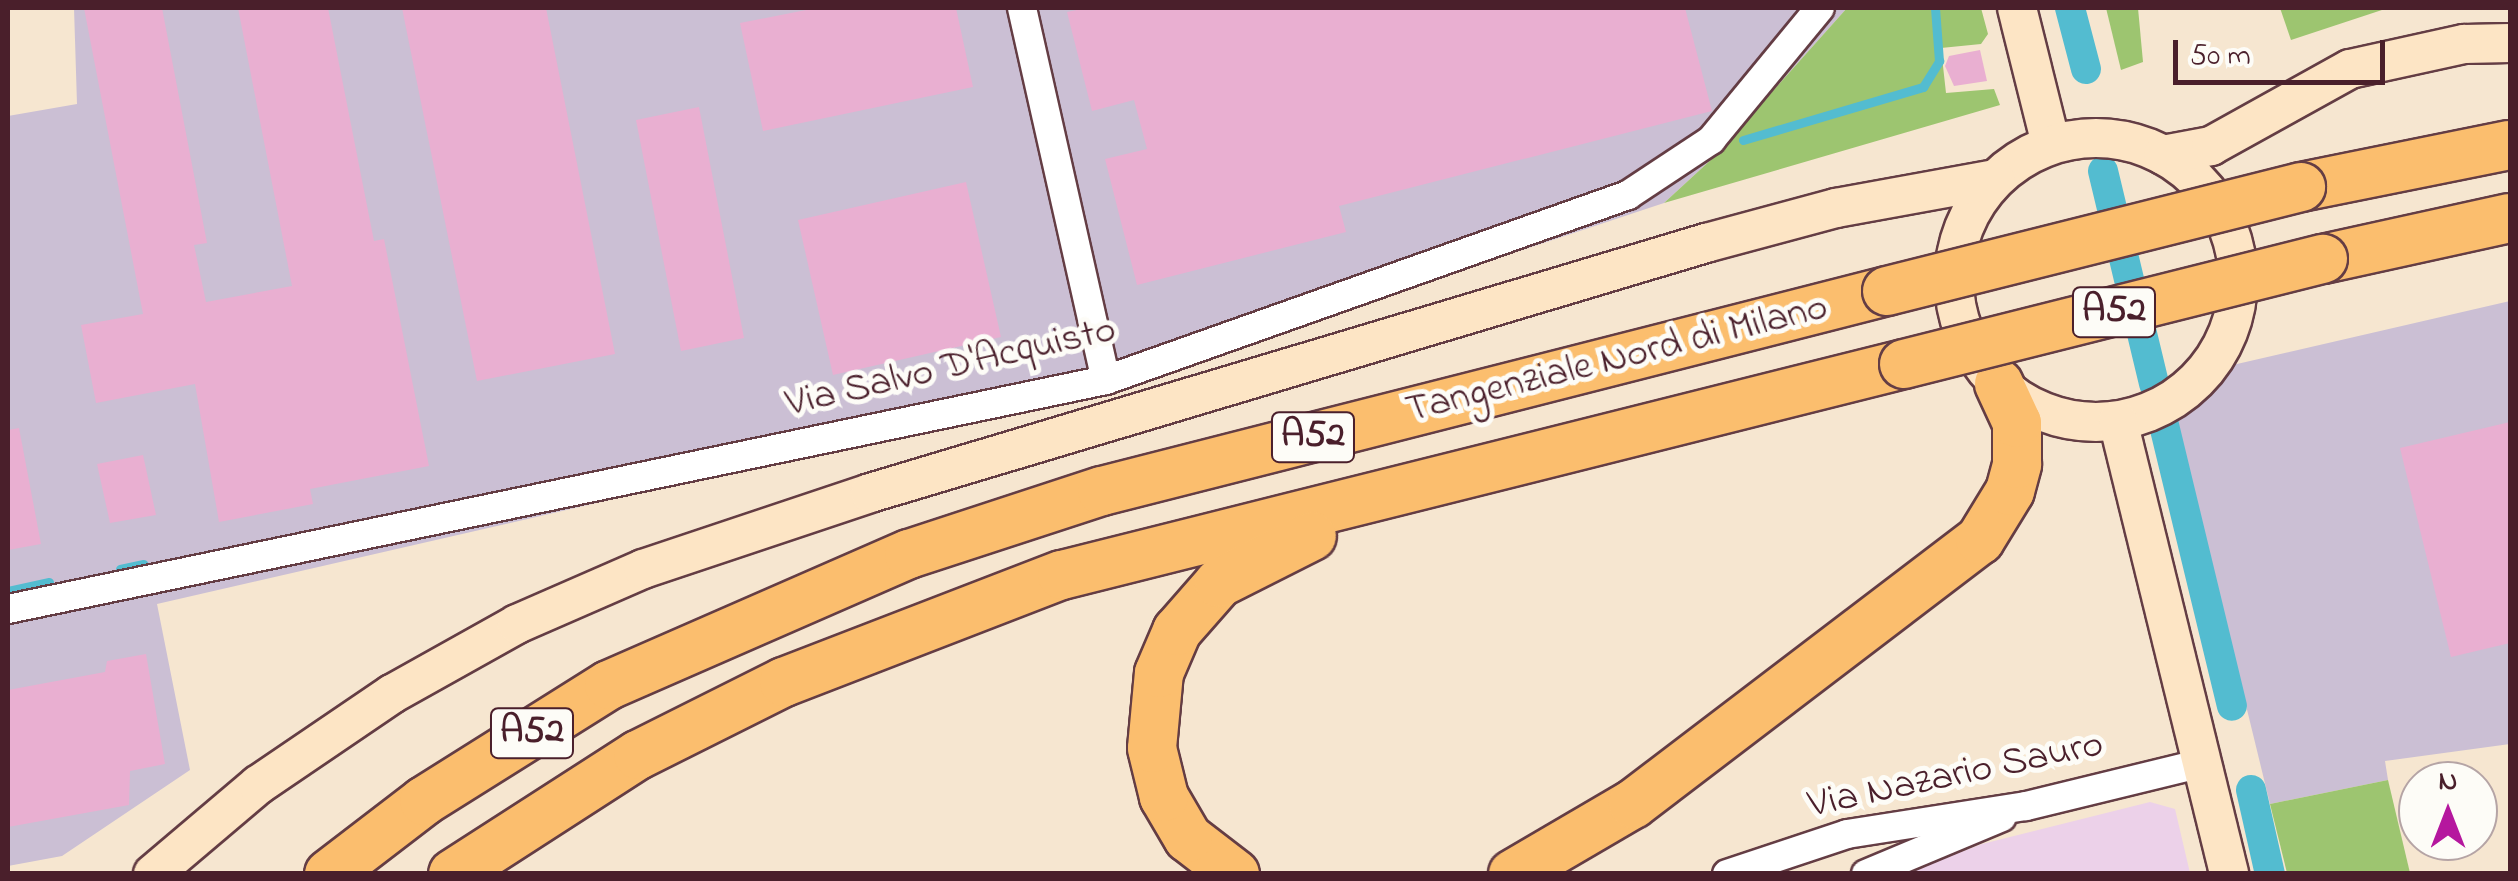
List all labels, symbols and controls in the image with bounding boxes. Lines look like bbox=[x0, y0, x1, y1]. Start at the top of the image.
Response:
scale bar bbox=[2178, 20, 2390, 82]
text: 50 m bbox=[2190, 35, 2251, 79]
road number: A52 bbox=[2072, 279, 2156, 345]
street label: Tangenziale Nord di Milano bbox=[1401, 284, 1833, 436]
street label: Via Salvo D'Acquisto bbox=[781, 307, 1121, 429]
road number: A52 bbox=[1270, 404, 1356, 470]
road number: A52 bbox=[490, 700, 574, 766]
street label: Via Nazario Sauro bbox=[1804, 721, 2108, 831]
north arrow bbox=[2398, 761, 2498, 861]
text: N bbox=[2439, 762, 2457, 803]

